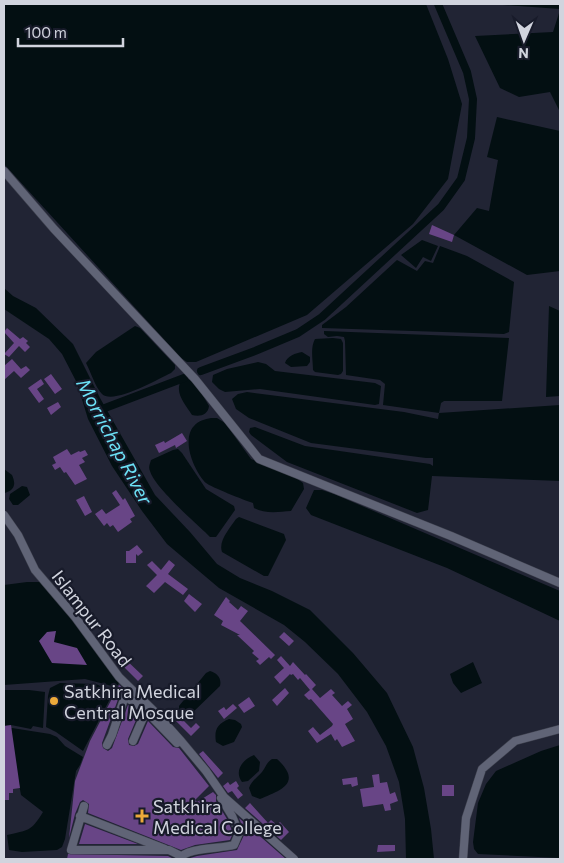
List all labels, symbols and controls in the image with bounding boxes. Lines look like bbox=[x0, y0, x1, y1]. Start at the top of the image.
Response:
scale bar bbox=[18, 15, 122, 47]
north arrow bbox=[499, 15, 549, 65]
text: 100 m bbox=[25, 23, 67, 41]
text: N bbox=[518, 45, 529, 62]
water label: Morrichap River bbox=[72, 374, 159, 509]
street label: Islampur Road bbox=[48, 565, 136, 671]
place label: Satkhira Medical Central Mosque bbox=[64, 680, 201, 723]
marker: Satkhira Medical Central Mosque bbox=[48, 695, 60, 707]
place label: Satkhira Medical College bbox=[153, 795, 282, 838]
marker: Satkhira Medical College bbox=[135, 809, 149, 823]

